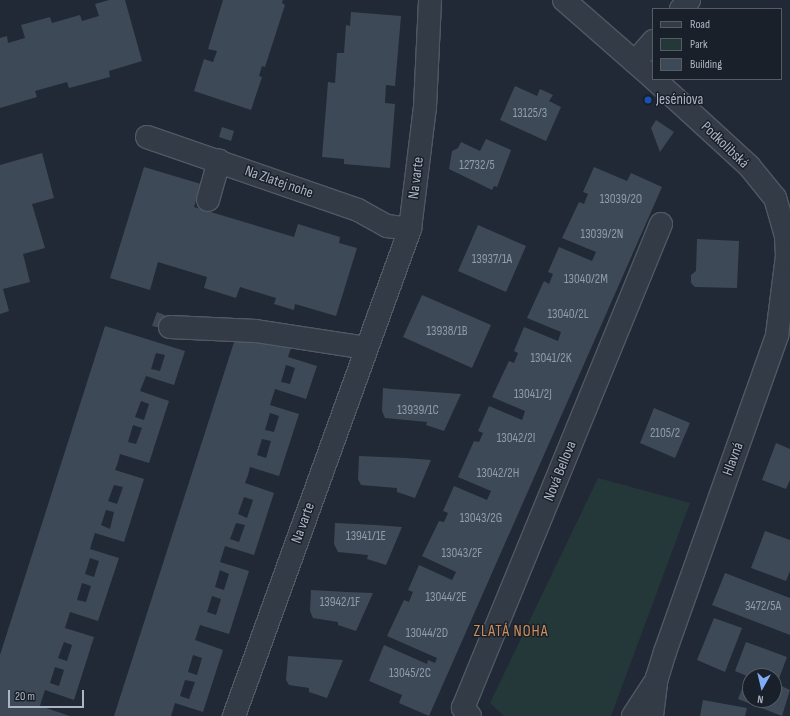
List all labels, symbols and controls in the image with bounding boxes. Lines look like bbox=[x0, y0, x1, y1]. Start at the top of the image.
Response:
legend bbox=[652, 8, 782, 80]
text: Road bbox=[690, 17, 710, 32]
text: Park bbox=[690, 37, 708, 52]
text: Building bbox=[690, 57, 722, 72]
place label: Jeséniova bbox=[656, 91, 703, 109]
marker: Jeséniova bbox=[643, 95, 653, 105]
house number: 13125/3 bbox=[513, 105, 547, 121]
street label: Podkolibská bbox=[697, 118, 753, 172]
street label: Na varte bbox=[404, 156, 428, 200]
house number: 12732/5 bbox=[459, 157, 495, 173]
street label: Na Zlatej nohe bbox=[242, 162, 316, 202]
house number: 13039/2O bbox=[600, 191, 642, 207]
house number: 13039/2N bbox=[581, 226, 623, 242]
house number: 13937/1A bbox=[472, 251, 512, 267]
house number: 13040/2M bbox=[564, 271, 608, 287]
house number: 13040/2L bbox=[548, 306, 588, 322]
house number: 13938/1B bbox=[426, 323, 468, 339]
house number: 13041/2K bbox=[530, 350, 572, 366]
house number: 13041/2J bbox=[514, 386, 552, 402]
house number: 13939/1C bbox=[397, 402, 439, 418]
house number: 2105/2 bbox=[650, 425, 680, 441]
house number: 13042/2I bbox=[497, 430, 535, 446]
street label: Nová Bellova bbox=[540, 438, 580, 504]
street label: Hlavná bbox=[719, 440, 747, 478]
house number: 13042/2H bbox=[477, 465, 519, 481]
street label: Na varte bbox=[287, 500, 319, 546]
house number: 13043/2G bbox=[460, 510, 502, 526]
house number: 13941/1E bbox=[346, 528, 386, 544]
house number: 13043/2F bbox=[442, 545, 482, 561]
house number: 13044/2E bbox=[425, 589, 467, 605]
house number: 13942/1F bbox=[320, 594, 360, 610]
house number: 3472/5A bbox=[745, 598, 781, 614]
district label: ZLATÁ NOHA bbox=[473, 622, 549, 642]
house number: 13044/2D bbox=[406, 625, 448, 641]
house number: 13045/2C bbox=[389, 665, 431, 681]
north arrow bbox=[742, 668, 782, 708]
scale bar bbox=[10, 682, 86, 708]
text: 20 m bbox=[15, 689, 35, 704]
text: N bbox=[757, 693, 764, 706]

